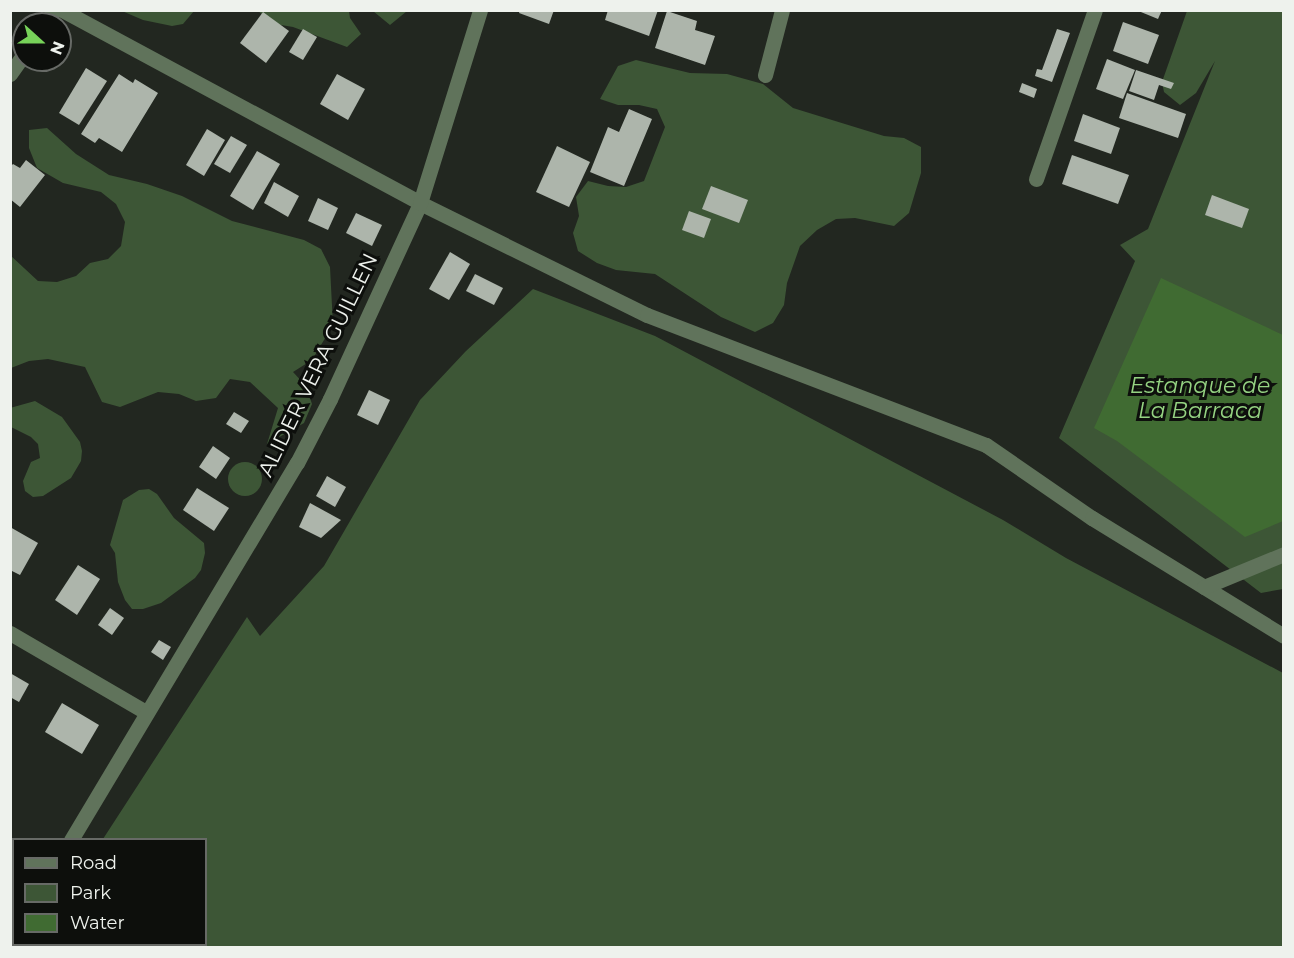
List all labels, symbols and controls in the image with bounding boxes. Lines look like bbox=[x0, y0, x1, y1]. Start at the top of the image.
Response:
north arrow bbox=[12, 12, 72, 72]
text: N bbox=[46, 38, 69, 57]
street label: ALIDER VERA GUILLEN bbox=[253, 249, 383, 481]
water label: Estanque de La Barraca bbox=[1130, 372, 1270, 424]
legend bbox=[12, 838, 207, 946]
text: Road bbox=[70, 852, 117, 874]
text: Park bbox=[70, 882, 111, 904]
text: Water bbox=[70, 912, 125, 934]

